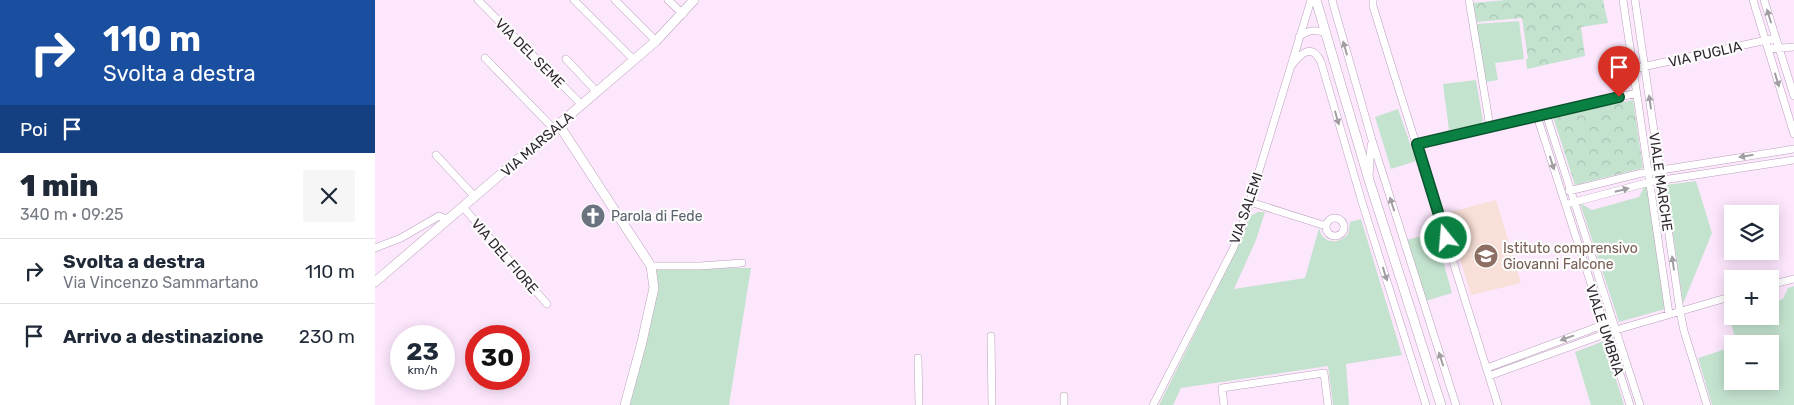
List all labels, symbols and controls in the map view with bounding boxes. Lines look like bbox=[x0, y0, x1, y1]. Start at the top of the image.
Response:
one-way arrow bbox=[1765, 9, 1773, 24]
street label: VIA DEL SEME bbox=[491, 15, 568, 92]
text: 110 m bbox=[103, 18, 201, 60]
icon: right bbox=[20, 20, 85, 85]
street label: VIA PUGLIA bbox=[1667, 38, 1744, 71]
one-way arrow bbox=[1340, 41, 1348, 56]
pin bbox=[1598, 46, 1640, 97]
icon: arrive bbox=[1605, 53, 1633, 81]
text: Svolta a destra bbox=[103, 60, 256, 87]
one-way arrow bbox=[1774, 73, 1782, 88]
one-way arrow bbox=[1645, 94, 1653, 110]
street label: VIA MARSALA bbox=[498, 108, 577, 180]
one-way arrow bbox=[1334, 111, 1342, 126]
icon: arrive bbox=[58, 115, 86, 143]
text: Poi bbox=[20, 118, 48, 141]
street label: VIALE MARCHE bbox=[1645, 132, 1676, 233]
one-way arrow bbox=[1738, 153, 1754, 161]
one-way arrow bbox=[1548, 155, 1556, 170]
text: 1 min bbox=[20, 168, 98, 204]
button: close bbox=[303, 170, 355, 222]
street label: VIA SALEMI bbox=[1226, 170, 1267, 246]
one-way arrow bbox=[1614, 185, 1629, 193]
one-way arrow bbox=[1387, 196, 1395, 211]
church icon: Parola di Fede bbox=[580, 203, 606, 229]
text: 340 m · 09:25 bbox=[20, 205, 124, 224]
map controls bbox=[1724, 205, 1779, 390]
button: layers bbox=[1724, 205, 1779, 260]
place label: Parola di Fede bbox=[611, 208, 703, 225]
position arrow bbox=[1419, 211, 1471, 263]
street label: VIA DEL FIORE bbox=[467, 215, 542, 297]
place label: Istituto comprensivo Giovanni Falcone bbox=[1503, 240, 1638, 273]
school or university icon: Istituto comprensivo Giovanni Falcone bbox=[1473, 243, 1499, 269]
text: Svolta a destra bbox=[63, 250, 205, 273]
one-way arrow bbox=[1669, 255, 1677, 271]
icon: right bbox=[20, 257, 48, 285]
text: 110 m bbox=[305, 260, 355, 283]
one-way arrow bbox=[1381, 266, 1389, 281]
button: + bbox=[1724, 270, 1779, 325]
text: Via Vincenzo Sammartano bbox=[63, 273, 258, 292]
street label: VIALE UMBRIA bbox=[1582, 282, 1627, 378]
icon: arrive bbox=[20, 322, 48, 350]
text: Arrivo a destinazione bbox=[63, 325, 264, 348]
text: 230 m bbox=[299, 325, 355, 348]
speed limit sign: 30 bbox=[465, 325, 530, 390]
one-way arrow bbox=[1559, 334, 1574, 342]
button: − bbox=[1724, 335, 1779, 390]
text: 23 bbox=[406, 337, 439, 366]
one-way arrow bbox=[1437, 351, 1444, 366]
text: km/h bbox=[408, 363, 437, 377]

